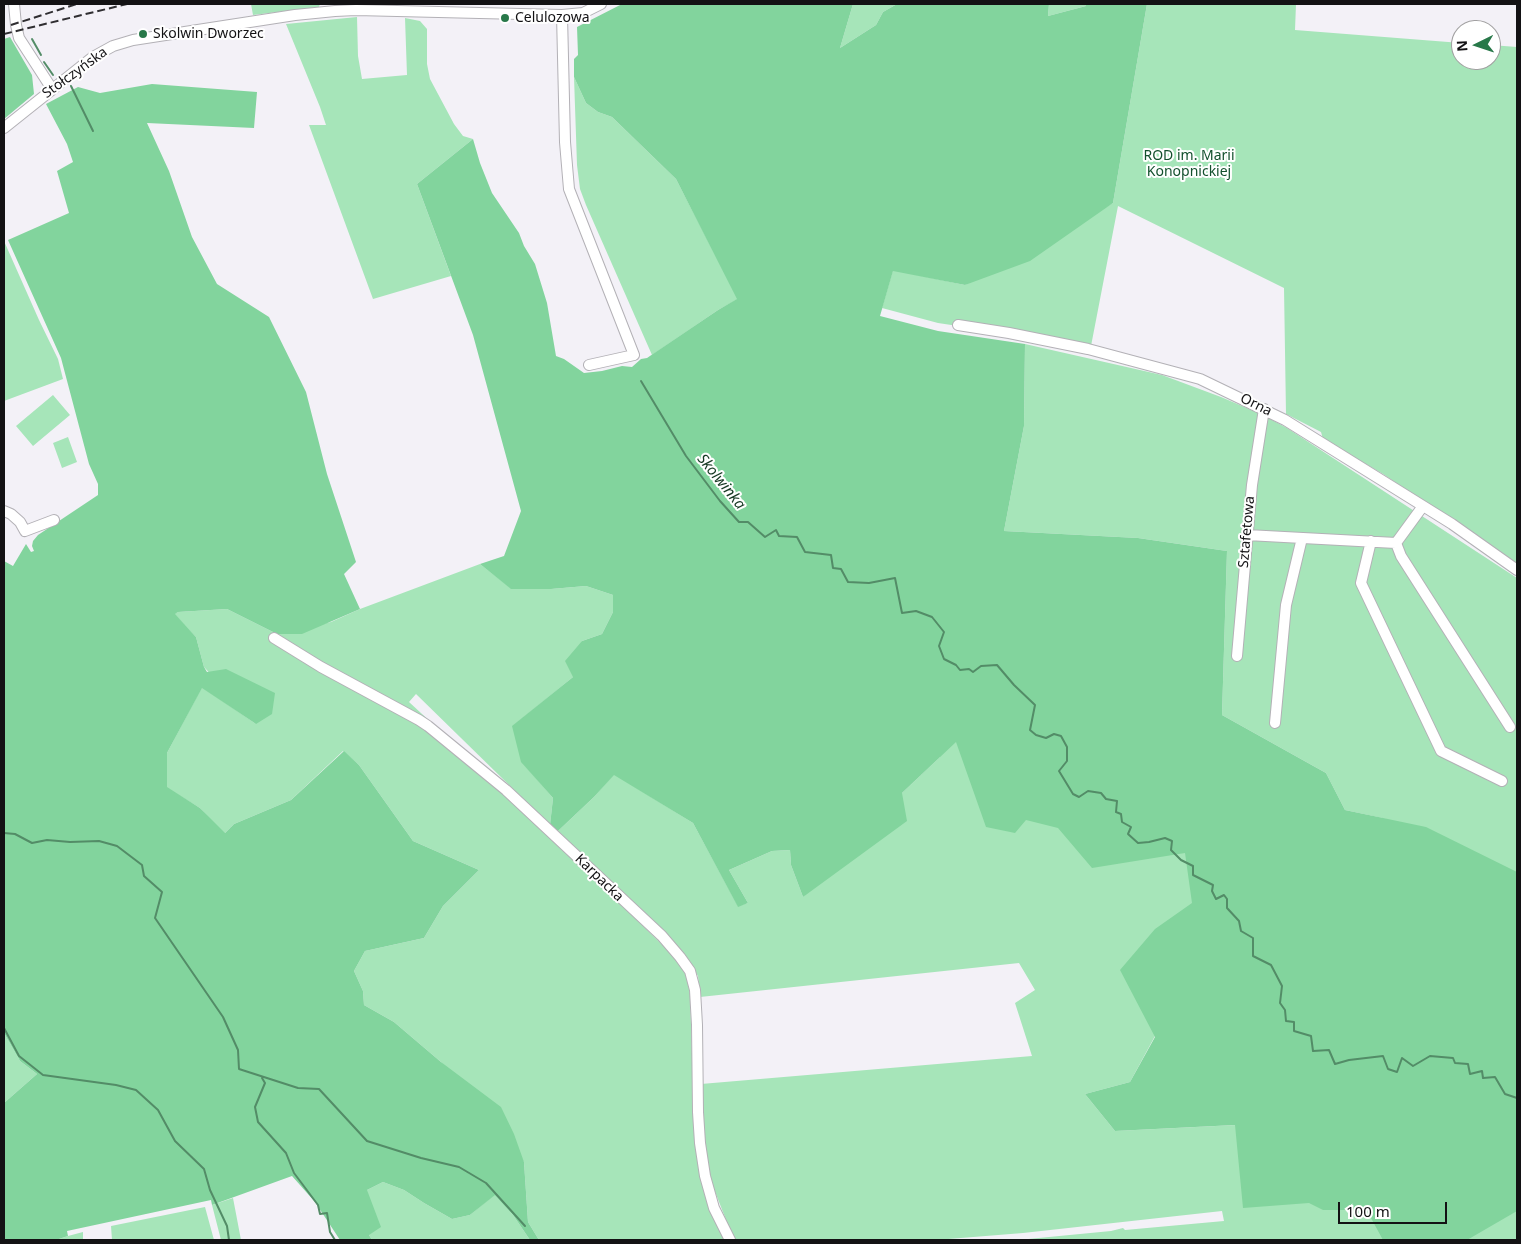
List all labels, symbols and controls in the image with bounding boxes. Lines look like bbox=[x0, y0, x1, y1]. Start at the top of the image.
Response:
place label: Celulozowa bbox=[515, 10, 590, 26]
marker: Celulozowa bbox=[499, 12, 511, 24]
north arrow bbox=[1451, 20, 1501, 70]
place label: Skolwin Dworzec bbox=[153, 26, 264, 42]
marker: Skolwin Dworzec bbox=[137, 28, 149, 40]
text: N bbox=[1452, 40, 1471, 52]
street label: Stołczyńska bbox=[39, 44, 111, 102]
park label: ROD im. Marii Konopnickiej bbox=[1143, 148, 1235, 180]
street label: Orna bbox=[1237, 390, 1275, 420]
water label: Skolwinka bbox=[693, 451, 749, 513]
street label: Sztafetowa bbox=[1235, 495, 1259, 569]
street label: Karpacka bbox=[571, 851, 627, 905]
scale bar bbox=[1341, 1192, 1450, 1224]
text: 100 m bbox=[1346, 1201, 1390, 1221]

